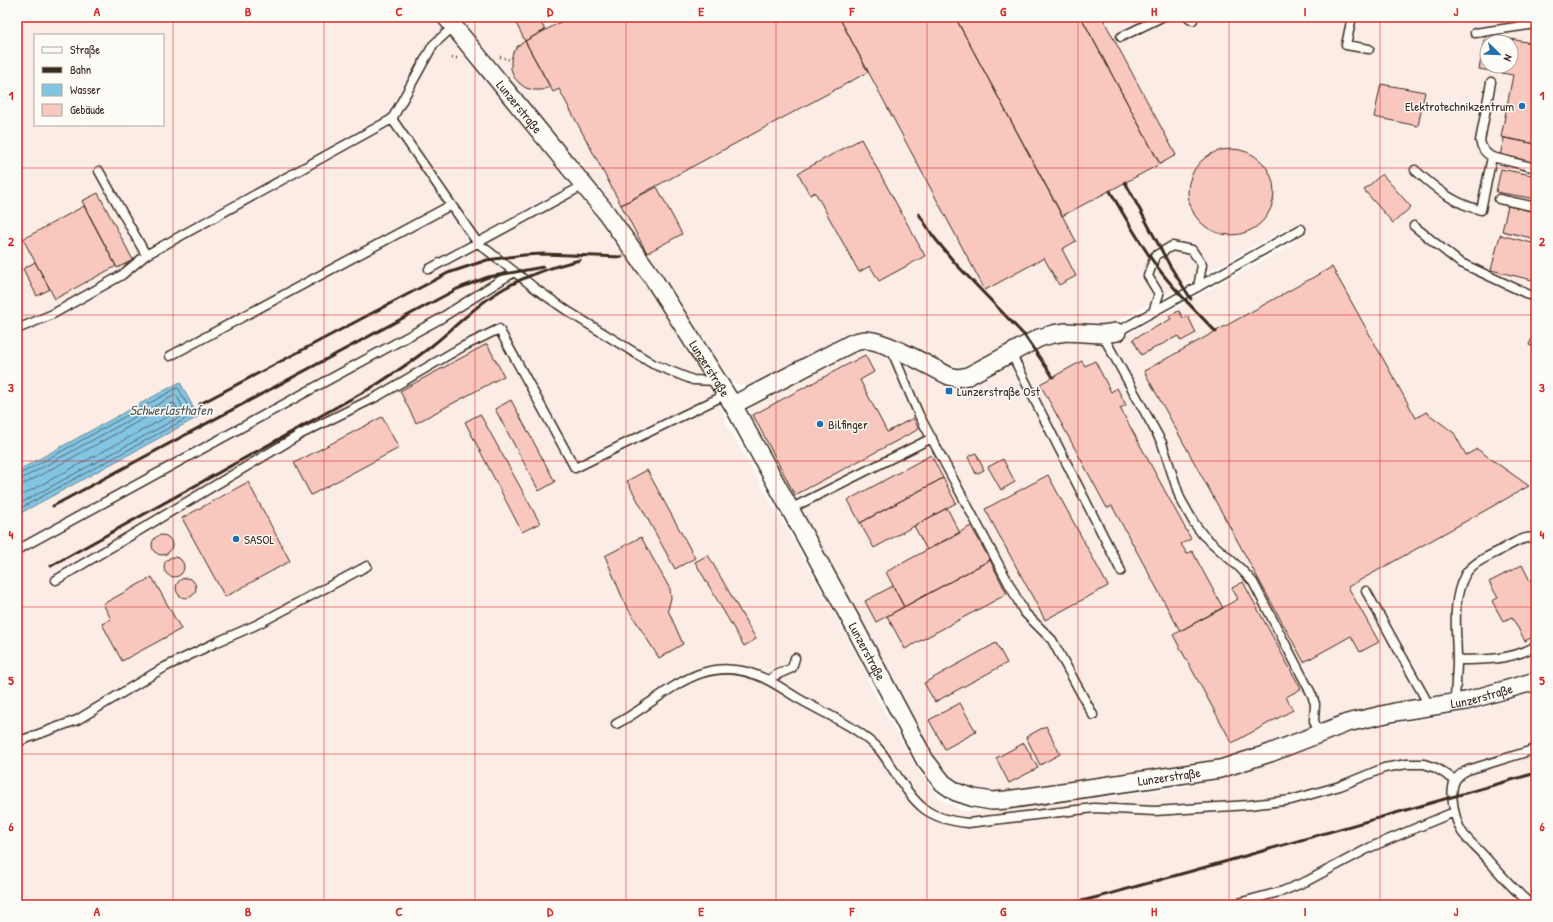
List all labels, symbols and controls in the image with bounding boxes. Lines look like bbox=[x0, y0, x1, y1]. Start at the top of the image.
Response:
text: A bbox=[94, 2, 101, 20]
text: B bbox=[245, 2, 252, 20]
text: C bbox=[395, 2, 403, 20]
text: D bbox=[547, 2, 554, 20]
text: E bbox=[698, 2, 704, 20]
text: F bbox=[849, 2, 856, 20]
text: G bbox=[1000, 2, 1007, 20]
text: H bbox=[1151, 2, 1157, 20]
text: I bbox=[1303, 2, 1307, 20]
text: J bbox=[1454, 2, 1459, 20]
legend bbox=[34, 34, 164, 126]
north arrow bbox=[1479, 34, 1519, 74]
text: Straße bbox=[70, 41, 100, 58]
text: N bbox=[1501, 52, 1516, 63]
text: Bahn bbox=[70, 61, 91, 78]
street label: Lunzerstraße bbox=[492, 76, 547, 137]
text: Wasser bbox=[70, 81, 101, 98]
text: 1 bbox=[9, 86, 14, 104]
text: 1 bbox=[1540, 86, 1545, 104]
place label: Elektrotechnikzentrum bbox=[1405, 97, 1514, 115]
text: Gebäude bbox=[70, 101, 105, 118]
marker: Elektrotechnikzentrum bbox=[1517, 101, 1527, 111]
text: 2 bbox=[8, 232, 15, 250]
text: 2 bbox=[1539, 232, 1546, 250]
street label: Lunzerstraße bbox=[685, 337, 734, 400]
text: 3 bbox=[8, 378, 14, 396]
text: 3 bbox=[1539, 378, 1545, 396]
place label: Lunzerstraße Ost bbox=[957, 382, 1041, 400]
marker: Lunzerstraße Ost bbox=[944, 386, 954, 396]
water label: Schwerlasthafen bbox=[130, 400, 214, 419]
place label: Bilfinger bbox=[828, 415, 868, 433]
marker: Bilfinger bbox=[815, 419, 825, 429]
text: 4 bbox=[9, 525, 14, 543]
text: 4 bbox=[1540, 525, 1545, 543]
place label: SASOL bbox=[244, 530, 275, 548]
marker: SASOL bbox=[231, 534, 241, 544]
street label: Lunzerstraße bbox=[845, 619, 890, 684]
text: 5 bbox=[8, 671, 14, 689]
text: 5 bbox=[1539, 671, 1545, 689]
street label: Lunzerstraße bbox=[1449, 679, 1515, 712]
street label: Lunzerstraße bbox=[1136, 763, 1202, 790]
text: 6 bbox=[8, 817, 14, 835]
text: 6 bbox=[1539, 817, 1545, 835]
text: A bbox=[94, 902, 101, 920]
text: B bbox=[245, 902, 252, 920]
text: C bbox=[395, 902, 403, 920]
text: D bbox=[547, 902, 554, 920]
text: E bbox=[698, 902, 704, 920]
text: F bbox=[849, 902, 856, 920]
text: G bbox=[1000, 902, 1007, 920]
text: H bbox=[1151, 902, 1157, 920]
text: I bbox=[1303, 902, 1307, 920]
text: J bbox=[1454, 902, 1459, 920]

